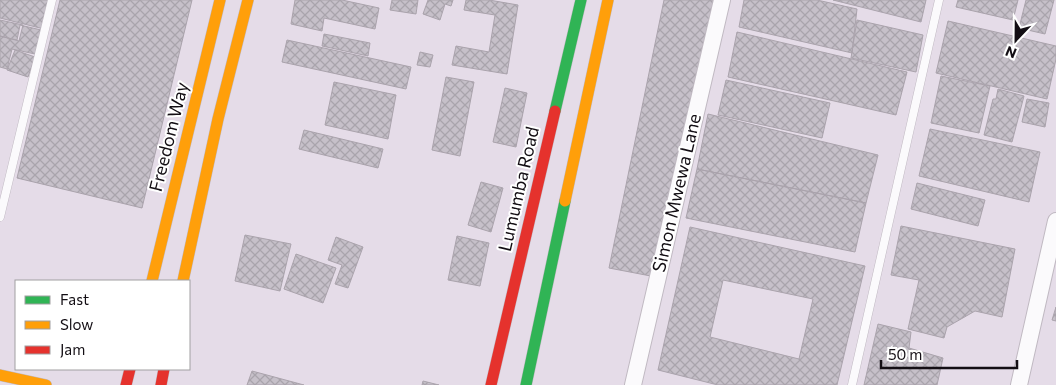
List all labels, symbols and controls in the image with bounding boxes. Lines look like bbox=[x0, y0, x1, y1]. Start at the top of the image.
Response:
north arrow bbox=[991, 15, 1041, 65]
text: N bbox=[1003, 43, 1019, 62]
street label: Freedom Way bbox=[144, 80, 192, 194]
street label: Simon Mwewa Lane bbox=[647, 111, 705, 274]
street label: Lumumba Road bbox=[493, 124, 543, 253]
legend bbox=[15, 280, 190, 370]
text: Fast bbox=[60, 290, 89, 308]
text: Slow bbox=[60, 315, 93, 333]
scale bar bbox=[881, 338, 1017, 370]
text: Jam bbox=[60, 340, 85, 358]
text: 50 m bbox=[888, 345, 922, 363]

